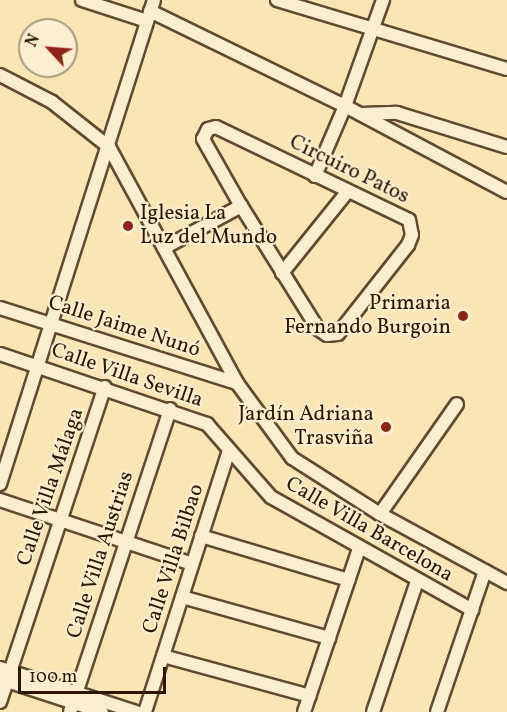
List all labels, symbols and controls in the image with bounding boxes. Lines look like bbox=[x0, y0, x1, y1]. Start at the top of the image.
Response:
north arrow bbox=[18, 18, 78, 78]
text: N bbox=[21, 31, 46, 51]
street label: Circuiro Patos bbox=[285, 130, 413, 210]
place label: Iglesia La Luz del Mundo bbox=[140, 201, 277, 251]
marker: Iglesia La Luz del Mundo bbox=[121, 219, 135, 233]
street label: Calle Jaime Nunó bbox=[45, 291, 203, 363]
place label: Primaria Fernando Burgoin bbox=[284, 291, 451, 341]
marker: Primaria Fernando Burgoin bbox=[456, 309, 470, 323]
street label: Calle Villa Sevilla bbox=[47, 338, 207, 414]
place label: Jardín Adriana Trasviña bbox=[238, 402, 374, 452]
street label: Calle Villa Málaga bbox=[12, 405, 90, 569]
marker: Jardín Adriana Trasviña bbox=[379, 420, 393, 434]
street label: Calle Villa Austrias bbox=[62, 468, 140, 642]
street label: Calle Villa Barcelona bbox=[280, 472, 458, 588]
street label: Calle Villa Bilbao bbox=[138, 481, 210, 637]
scale bar bbox=[21, 655, 170, 693]
text: 100 m bbox=[29, 665, 78, 690]

